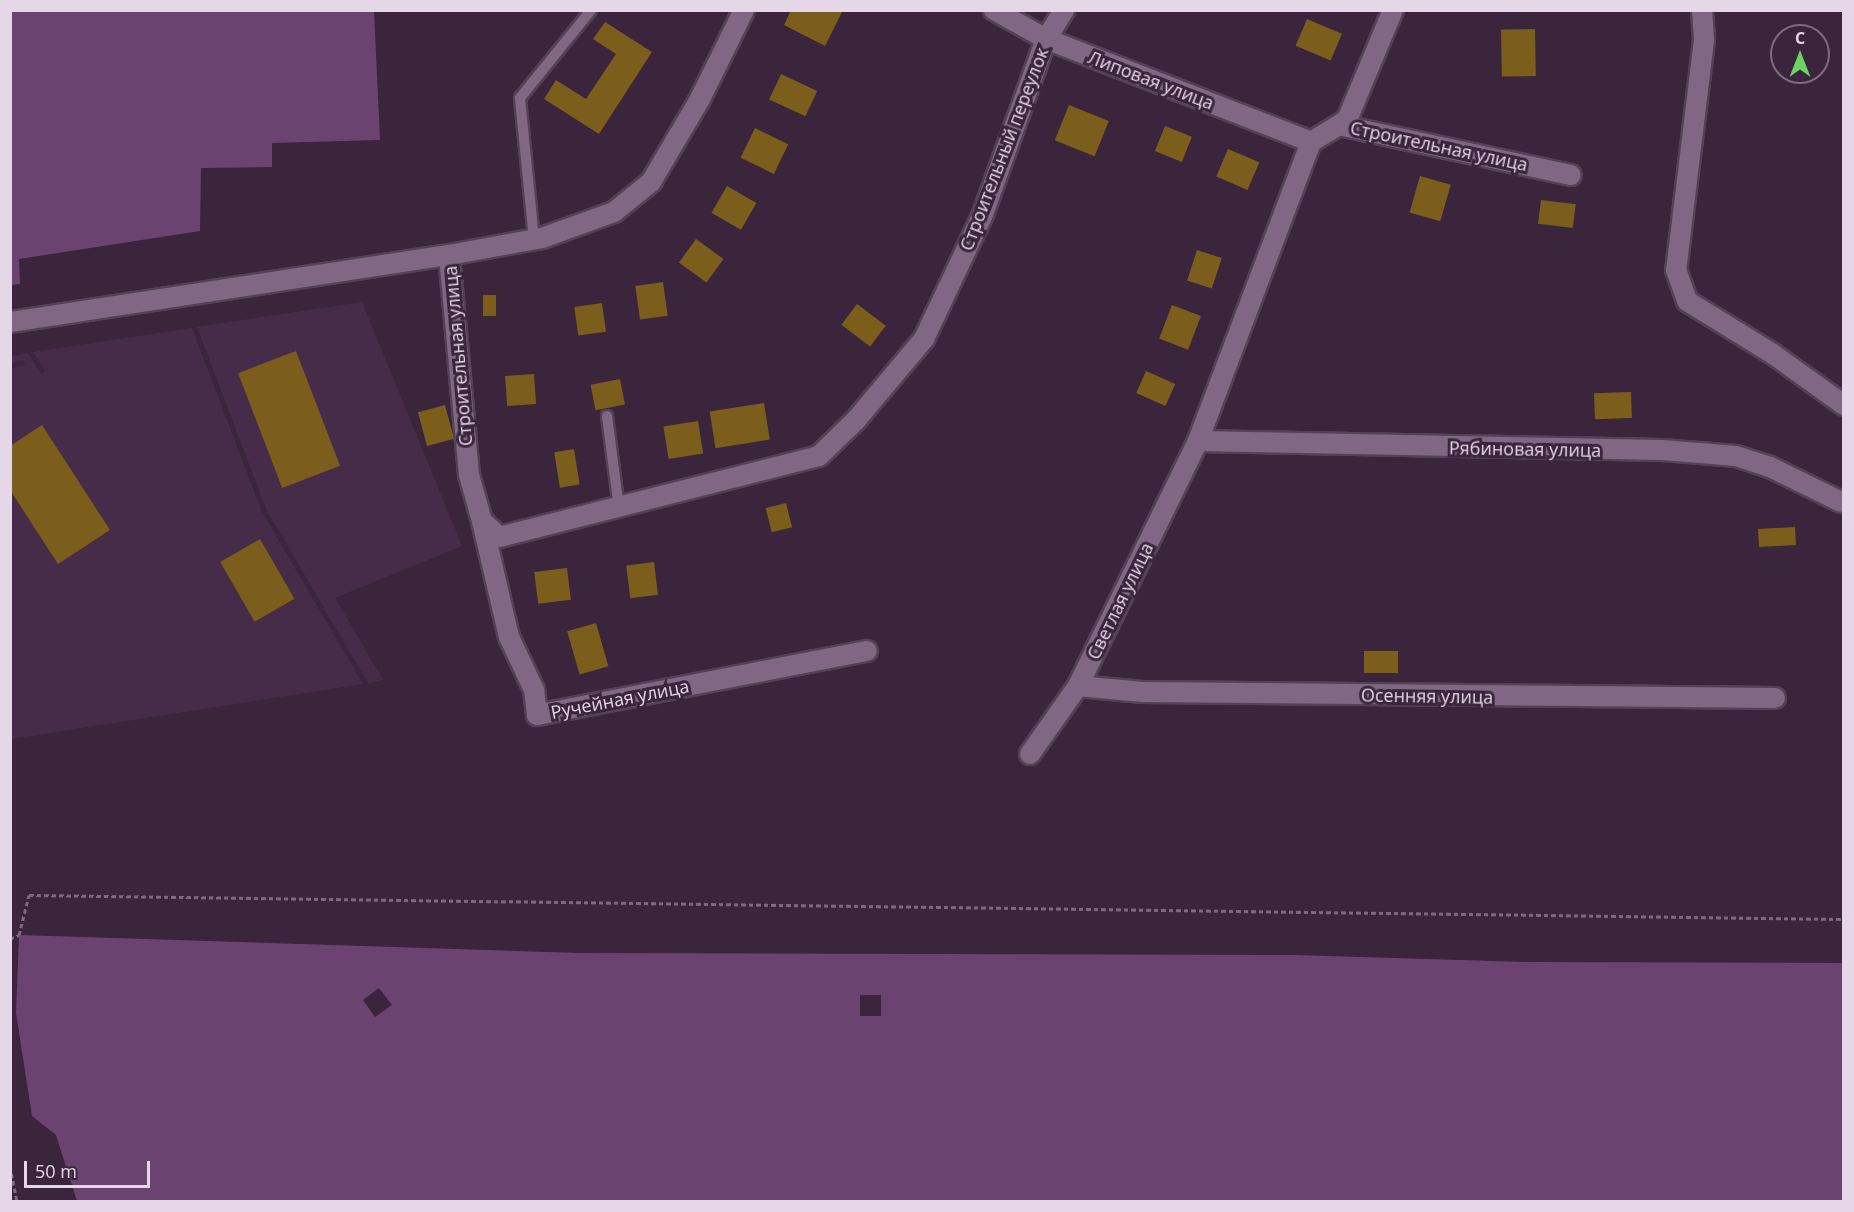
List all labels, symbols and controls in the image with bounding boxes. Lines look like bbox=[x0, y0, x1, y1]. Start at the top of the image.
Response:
north arrow bbox=[1770, 24, 1830, 84]
text: С bbox=[1795, 27, 1805, 49]
street label: Строительный переулок bbox=[955, 44, 1053, 254]
street label: Липовая улица bbox=[1085, 46, 1217, 114]
street label: Строительная улица bbox=[1348, 117, 1530, 175]
street label: Строительная улица bbox=[439, 265, 477, 447]
street label: Рябиновая улица bbox=[1449, 437, 1601, 461]
street label: Светлая улица bbox=[1082, 539, 1158, 663]
street label: Ручейная улица bbox=[549, 675, 691, 723]
street label: Осенняя улица bbox=[1361, 684, 1493, 708]
scale bar bbox=[27, 1149, 153, 1187]
text: 50 m bbox=[35, 1159, 77, 1183]

